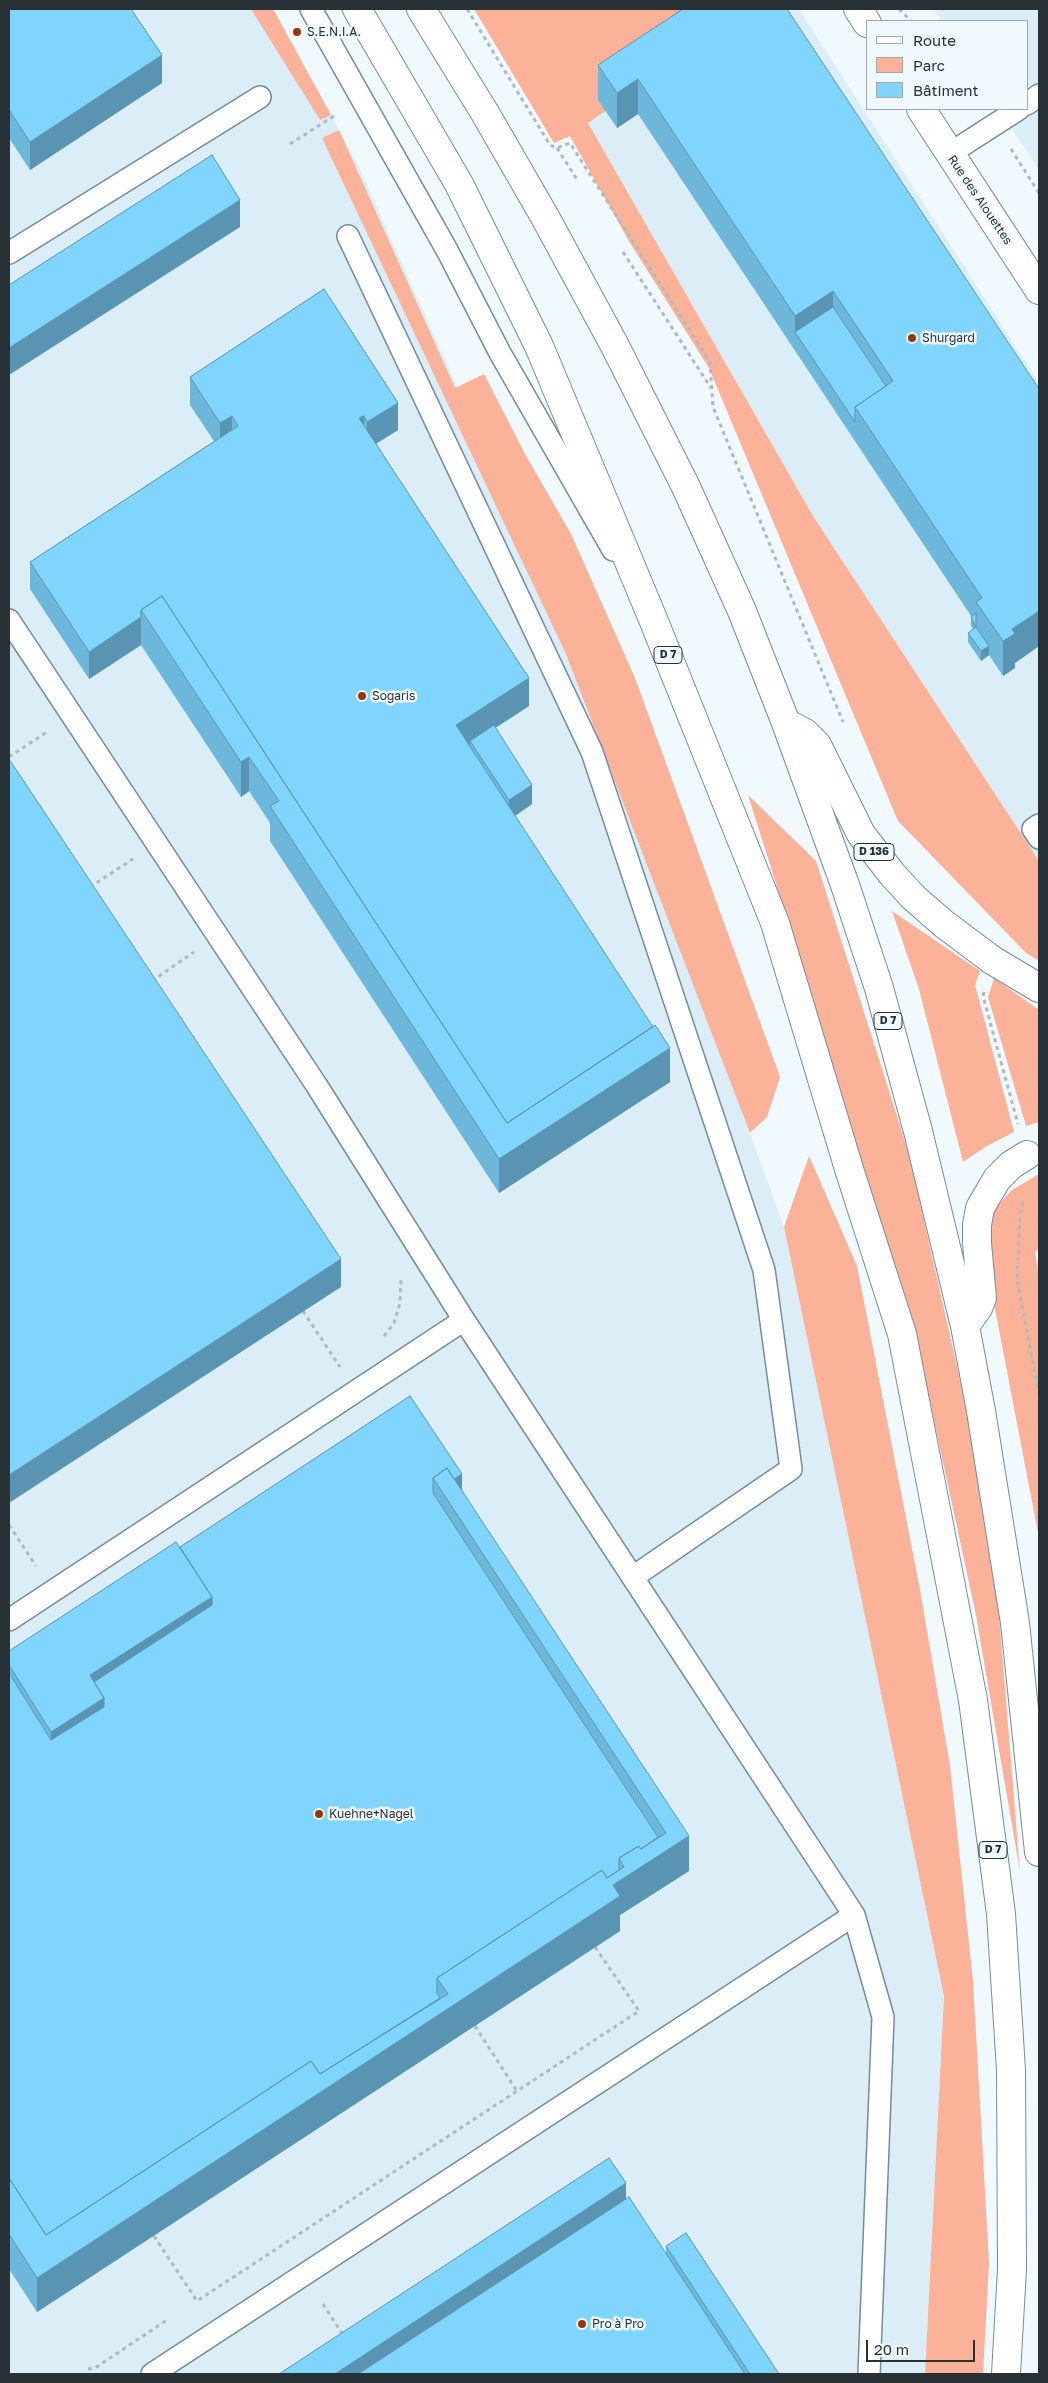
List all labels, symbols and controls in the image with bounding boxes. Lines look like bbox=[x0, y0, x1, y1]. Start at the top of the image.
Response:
legend bbox=[866, 20, 1028, 110]
place label: S.E.N.I.A. bbox=[307, 25, 361, 39]
marker: S.E.N.I.A. bbox=[291, 26, 303, 38]
text: Route bbox=[913, 31, 956, 49]
text: Parc bbox=[913, 56, 945, 74]
text: Bâtiment bbox=[913, 81, 978, 99]
street label: Rue des Alouettes bbox=[945, 153, 1015, 247]
place label: Shurgard bbox=[922, 331, 975, 345]
marker: Shurgard bbox=[906, 332, 918, 344]
road number: D 7 bbox=[654, 646, 682, 664]
place label: Sogaris bbox=[372, 689, 415, 703]
marker: Sogaris bbox=[356, 690, 368, 702]
road number: D 136 bbox=[854, 844, 894, 860]
road number: D 7 bbox=[874, 1012, 902, 1030]
place label: Kuehne+Nagel bbox=[329, 1807, 414, 1821]
marker: Kuehne+Nagel bbox=[313, 1808, 325, 1820]
road number: D 7 bbox=[979, 1842, 1007, 1858]
place label: Pro à Pro bbox=[592, 2317, 644, 2331]
marker: Pro à Pro bbox=[576, 2318, 588, 2330]
scale bar bbox=[868, 2330, 977, 2362]
text: 20 m bbox=[874, 2340, 909, 2358]

